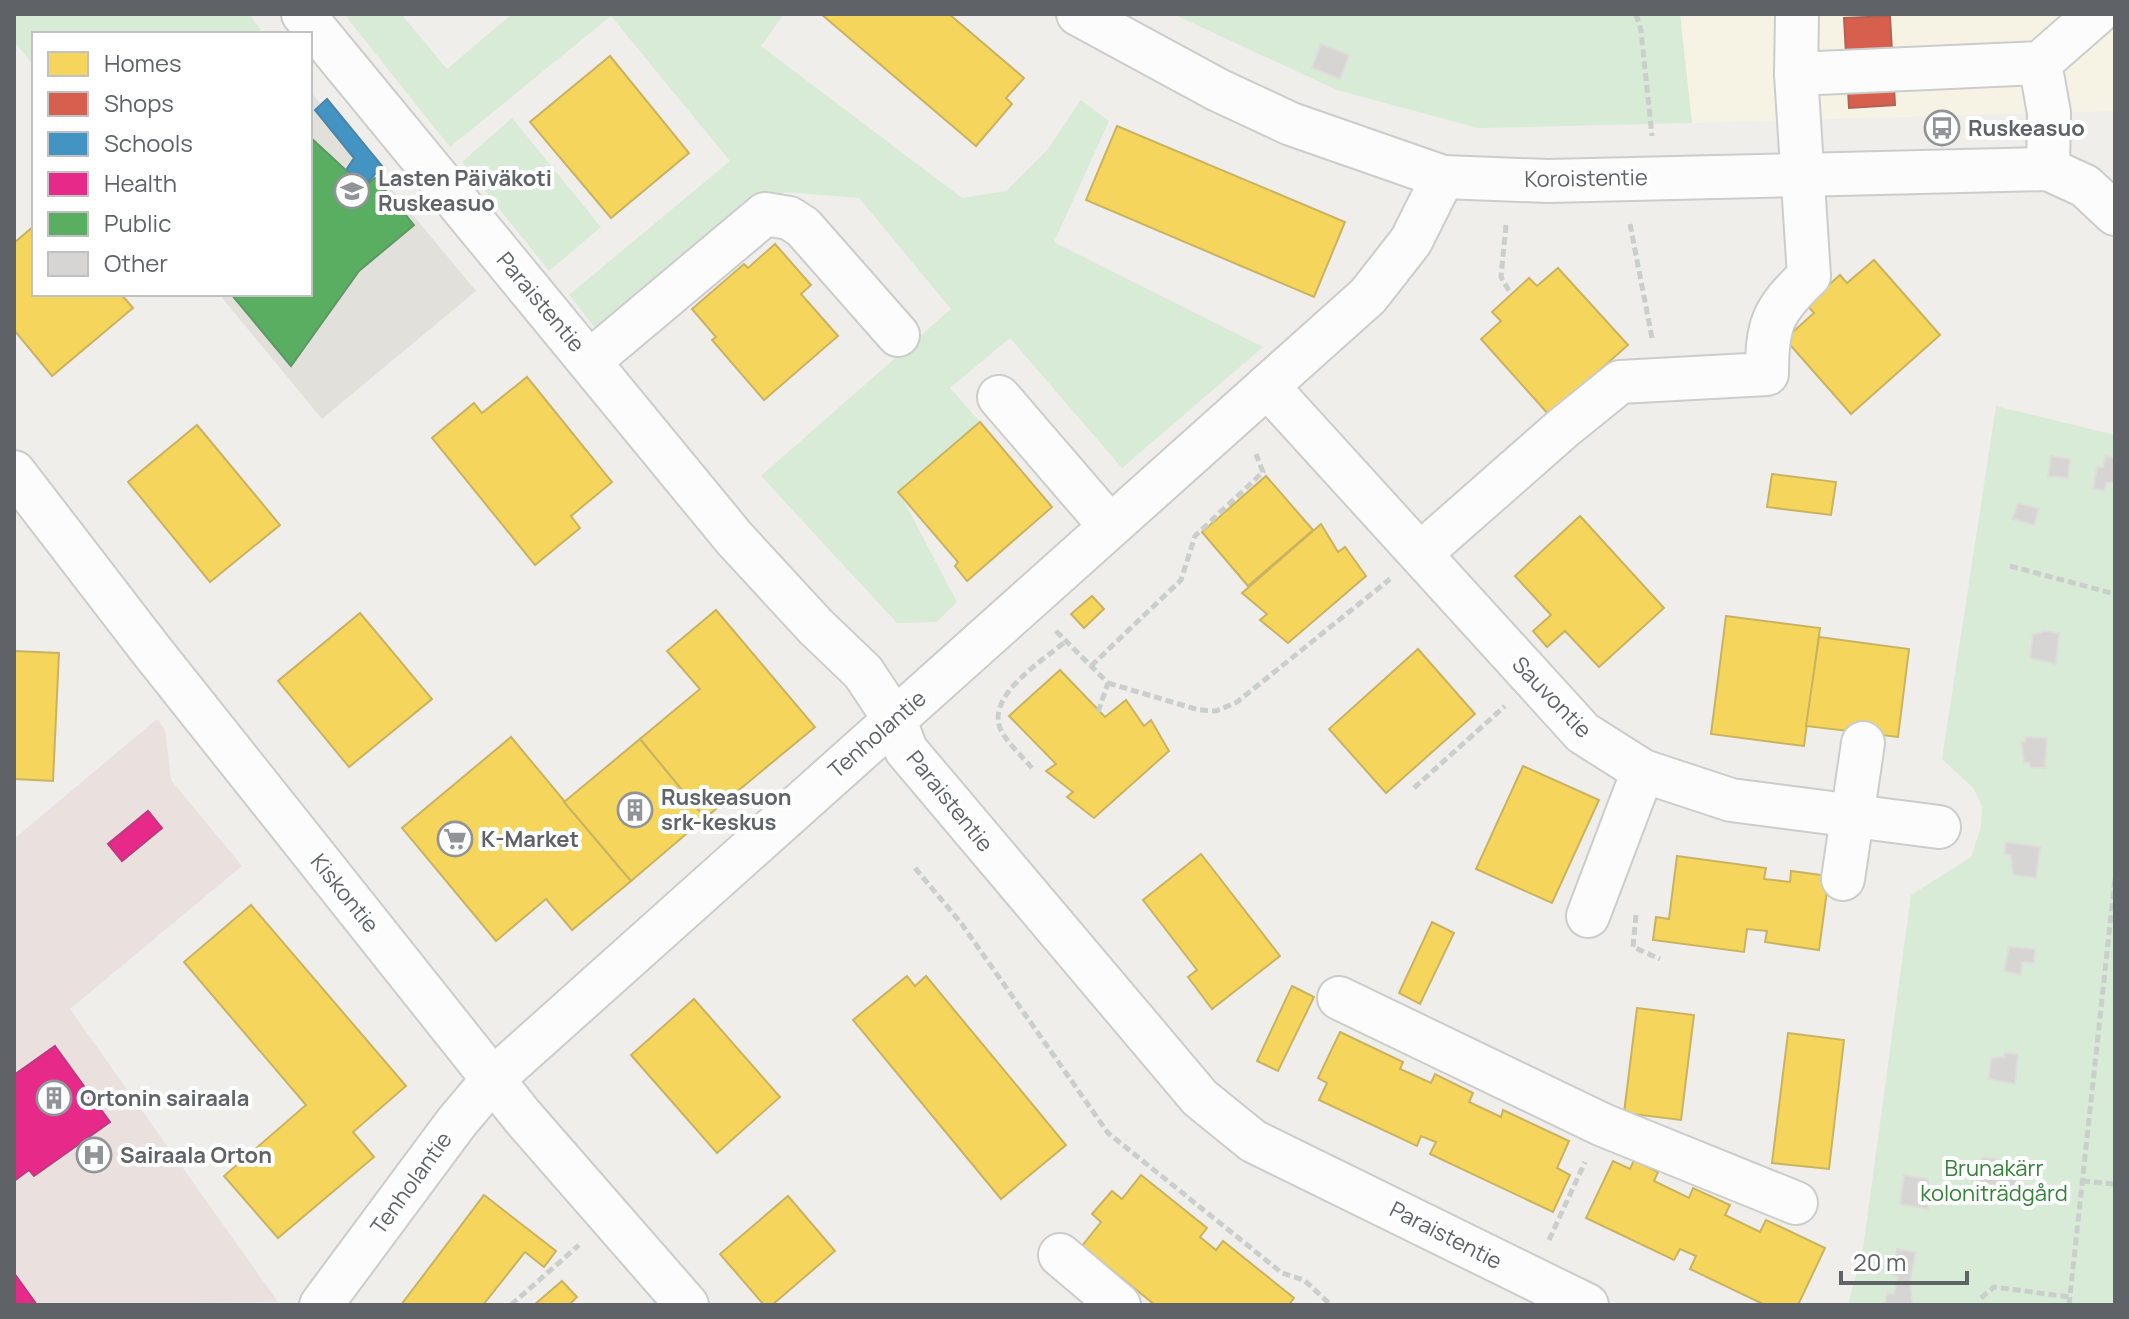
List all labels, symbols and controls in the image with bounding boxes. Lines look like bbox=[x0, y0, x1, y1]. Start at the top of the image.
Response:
legend bbox=[32, 32, 312, 296]
text: Homes bbox=[104, 46, 182, 79]
text: Shops bbox=[104, 86, 174, 119]
bus stop icon: Ruskeasuo bbox=[1923, 109, 1961, 147]
place label: Ruskeasuo bbox=[1968, 113, 2085, 143]
text: Schools bbox=[104, 126, 193, 159]
street label: Koroistentie bbox=[1524, 162, 1648, 194]
place label: Lasten Päiväkoti Ruskeasuo bbox=[378, 163, 552, 218]
text: Health bbox=[104, 166, 177, 199]
school or university icon: Lasten Päiväkoti Ruskeasuo bbox=[333, 172, 371, 210]
text: Public bbox=[104, 206, 171, 239]
text: Other bbox=[104, 246, 168, 279]
street label: Paraistentie bbox=[490, 246, 592, 359]
street label: Sauvontie bbox=[1506, 650, 1598, 744]
street label: Tenholantie bbox=[822, 683, 932, 785]
street label: Paraistentie bbox=[900, 744, 1000, 858]
place label: Ruskeasuon srk-keskus bbox=[661, 782, 792, 837]
building icon: Ruskeasuon srk-keskus bbox=[616, 791, 654, 829]
supermarket icon: K-Market bbox=[436, 820, 474, 858]
place label: K-Market bbox=[481, 824, 579, 854]
street label: Kiskontie bbox=[304, 847, 386, 939]
building icon: Ortonin sairaala bbox=[35, 1079, 73, 1117]
place label: Ortonin sairaala bbox=[80, 1083, 249, 1113]
street label: Tenholantie bbox=[364, 1125, 459, 1240]
hospital icon: Sairaala Orton bbox=[75, 1136, 113, 1174]
place label: Sairaala Orton bbox=[120, 1140, 272, 1170]
park label: Brunakärr koloniträdgård bbox=[1920, 1153, 2068, 1208]
street label: Paraistentie bbox=[1385, 1194, 1507, 1276]
scale bar bbox=[1841, 1235, 1967, 1285]
text: 20 m bbox=[1853, 1245, 1906, 1278]

